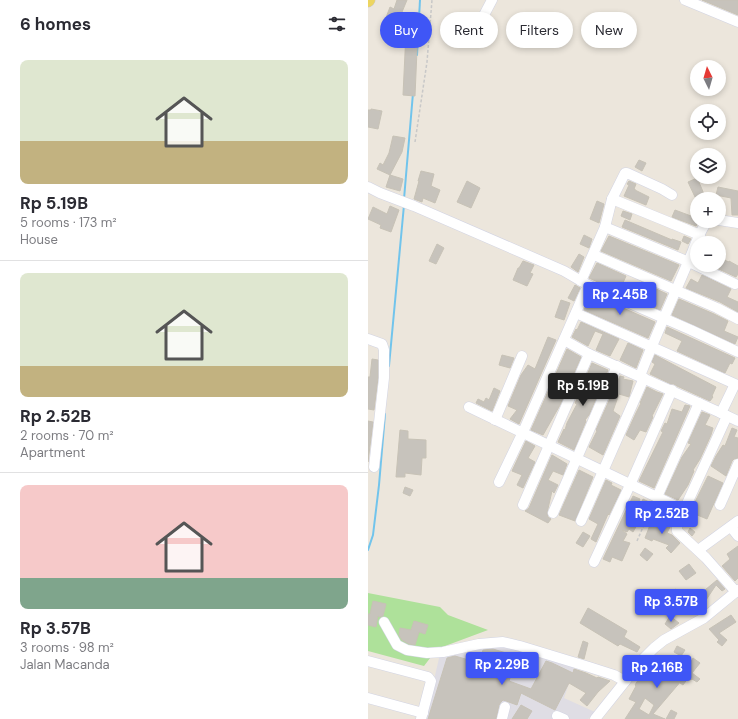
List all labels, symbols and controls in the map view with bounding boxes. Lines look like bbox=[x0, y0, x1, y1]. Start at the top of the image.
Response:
chip: Buy bbox=[380, 12, 432, 48]
chip: Rent bbox=[440, 12, 498, 48]
chip: Filters bbox=[506, 12, 573, 48]
chip: New bbox=[581, 12, 637, 48]
text: 6 homes bbox=[20, 13, 91, 35]
icon: filters bbox=[326, 13, 348, 35]
north arrow bbox=[690, 60, 726, 96]
map controls bbox=[690, 60, 726, 272]
icon: home bbox=[148, 86, 220, 158]
button: locate bbox=[690, 104, 726, 140]
button: layers bbox=[690, 148, 726, 184]
text: Rp 5.19B bbox=[20, 192, 88, 214]
button: + bbox=[690, 192, 726, 228]
text: 5 rooms · 173 m² bbox=[20, 214, 117, 231]
text: House bbox=[20, 231, 58, 248]
button: − bbox=[690, 236, 726, 272]
pin: Rp 2.45B bbox=[579, 282, 661, 316]
text: Rp 2.45B bbox=[592, 286, 648, 303]
icon: home bbox=[148, 299, 220, 371]
pin: Rp 5.19B bbox=[542, 373, 624, 407]
text: Rp 5.19B bbox=[557, 377, 609, 394]
text: Rp 2.52B bbox=[20, 405, 91, 427]
text: 2 rooms · 70 m² bbox=[20, 427, 114, 444]
text: Apartment bbox=[20, 444, 85, 461]
pin: Rp 2.52B bbox=[621, 501, 703, 535]
text: Rp 2.52B bbox=[635, 505, 689, 522]
icon: home bbox=[148, 511, 220, 583]
pin: Rp 3.57B bbox=[630, 589, 712, 623]
text: Rp 3.57B bbox=[644, 593, 698, 610]
text: Rp 3.57B bbox=[20, 617, 91, 639]
text: 3 rooms · 98 m² bbox=[20, 639, 114, 656]
pin: Rp 2.29B bbox=[461, 652, 543, 686]
pin: Rp 2.16B bbox=[616, 655, 698, 689]
text: Jalan Macanda bbox=[20, 656, 110, 673]
text: Rp 2.29B bbox=[475, 656, 529, 673]
text: Rp 2.16B bbox=[631, 659, 683, 676]

